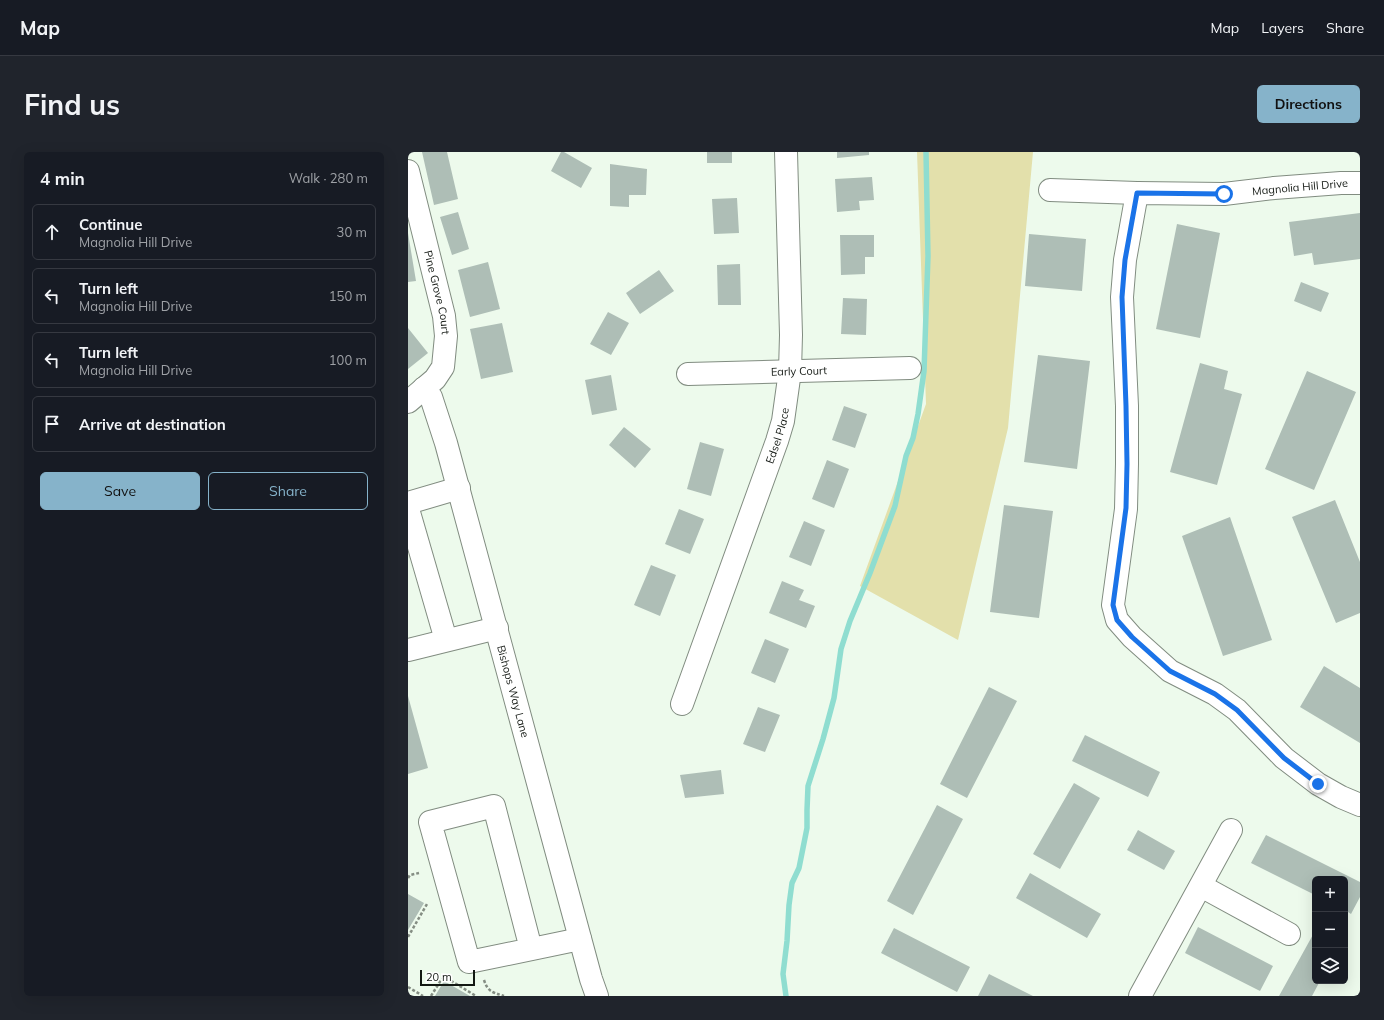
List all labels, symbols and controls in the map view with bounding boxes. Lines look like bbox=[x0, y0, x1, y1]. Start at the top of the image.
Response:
text: Map bbox=[20, 16, 60, 40]
text: Map bbox=[1210, 19, 1239, 37]
text: Layers bbox=[1261, 19, 1304, 37]
text: Share bbox=[1326, 19, 1364, 37]
button: Directions bbox=[1257, 85, 1360, 123]
text: Find us bbox=[24, 87, 120, 122]
text: 4 min bbox=[40, 168, 85, 189]
text: Walk · 280 m bbox=[289, 170, 368, 186]
street label: Magnolia Hill Drive bbox=[1252, 176, 1348, 198]
route start bbox=[1215, 185, 1233, 203]
text: Continue bbox=[79, 215, 142, 234]
icon: ahead bbox=[41, 221, 63, 243]
text: 30 m bbox=[337, 224, 367, 240]
text: Magnolia Hill Drive bbox=[79, 234, 192, 250]
street label: Pine Grove Court bbox=[421, 249, 453, 335]
text: Turn left bbox=[79, 279, 138, 298]
icon: left bbox=[41, 285, 63, 307]
text: 150 m bbox=[329, 288, 367, 304]
text: Magnolia Hill Drive bbox=[79, 298, 192, 314]
text: Turn left bbox=[79, 343, 138, 362]
icon: left bbox=[41, 349, 63, 371]
text: 100 m bbox=[329, 352, 367, 368]
text: Magnolia Hill Drive bbox=[79, 362, 192, 378]
street label: Early Court bbox=[771, 363, 827, 379]
street label: Edsel Place bbox=[762, 407, 792, 465]
icon: arrive bbox=[41, 413, 63, 435]
text: Arrive at destination bbox=[79, 415, 226, 434]
button: Save bbox=[40, 472, 200, 510]
button: Share bbox=[208, 472, 368, 510]
street label: Bishops Way Lane bbox=[494, 644, 532, 739]
route end bbox=[1309, 775, 1327, 793]
map controls bbox=[1312, 876, 1348, 984]
button: + bbox=[1312, 876, 1348, 912]
button: − bbox=[1312, 912, 1348, 948]
button: layers bbox=[1312, 948, 1348, 984]
scale bar bbox=[420, 968, 475, 987]
text: 20 m bbox=[426, 970, 452, 984]

